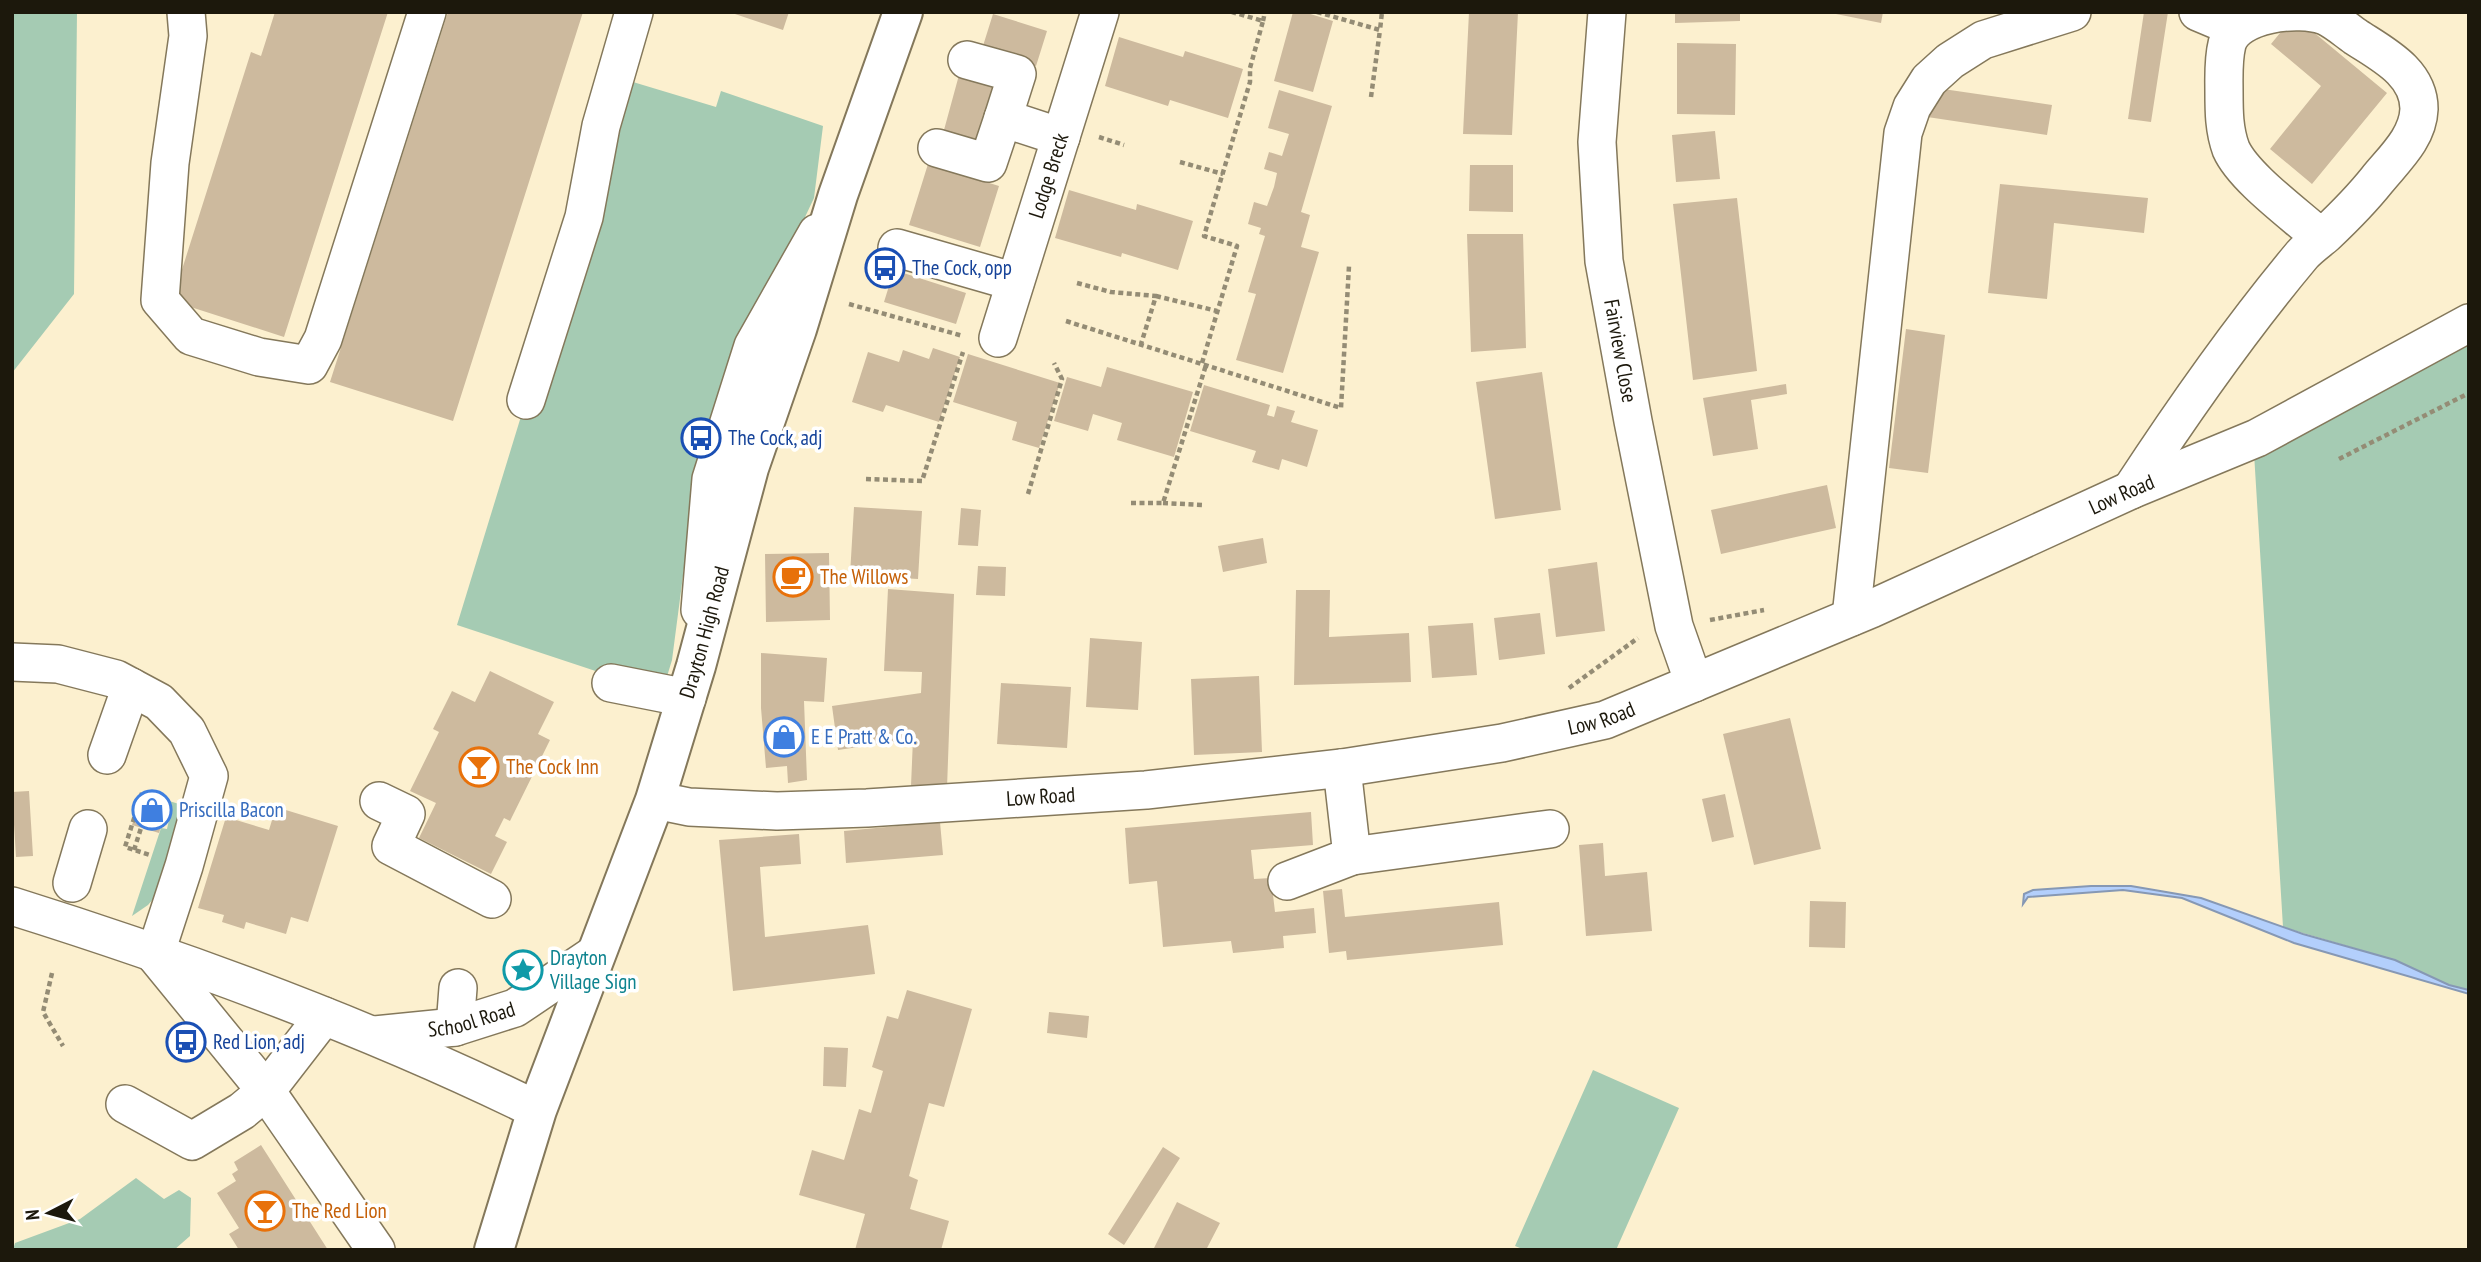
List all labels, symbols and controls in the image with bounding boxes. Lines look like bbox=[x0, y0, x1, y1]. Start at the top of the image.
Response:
street label: Lodge Breck bbox=[1022, 130, 1074, 222]
bus stop icon: The Cock, opp bbox=[864, 247, 906, 289]
place label: The Cock, opp bbox=[912, 254, 1012, 281]
street label: Fairview Close bbox=[1598, 297, 1643, 405]
bus stop icon: The Cock, adj bbox=[680, 417, 722, 459]
place label: The Cock, adj bbox=[728, 424, 822, 451]
street label: Low Road bbox=[2084, 468, 2158, 520]
cafe icon: The Willows bbox=[772, 556, 814, 598]
street label: Drayton High Road bbox=[673, 563, 735, 702]
place label: The Willows bbox=[820, 563, 908, 590]
street label: Low Road bbox=[1565, 695, 1639, 741]
shop icon: E E Pratt & Co. bbox=[763, 716, 805, 758]
place label: E E Pratt & Co. bbox=[811, 723, 917, 750]
bar icon: The Cock Inn bbox=[458, 746, 500, 788]
place label: The Cock Inn bbox=[506, 753, 599, 780]
street label: Low Road bbox=[1005, 781, 1076, 812]
shop icon: Priscilla Bacon bbox=[131, 789, 173, 831]
place label: Priscilla Bacon bbox=[179, 796, 284, 823]
place label: Drayton Village Sign bbox=[549, 944, 637, 995]
place icon: Drayton Village Sign bbox=[502, 949, 544, 991]
street label: School Road bbox=[427, 995, 518, 1043]
bus stop icon: Red Lion, adj bbox=[165, 1021, 207, 1063]
place label: Red Lion, adj bbox=[213, 1028, 305, 1055]
north arrow bbox=[14, 1178, 84, 1248]
bar icon: The Red Lion bbox=[244, 1190, 286, 1232]
place label: The Red Lion bbox=[292, 1197, 387, 1224]
text: N bbox=[20, 1208, 45, 1221]

